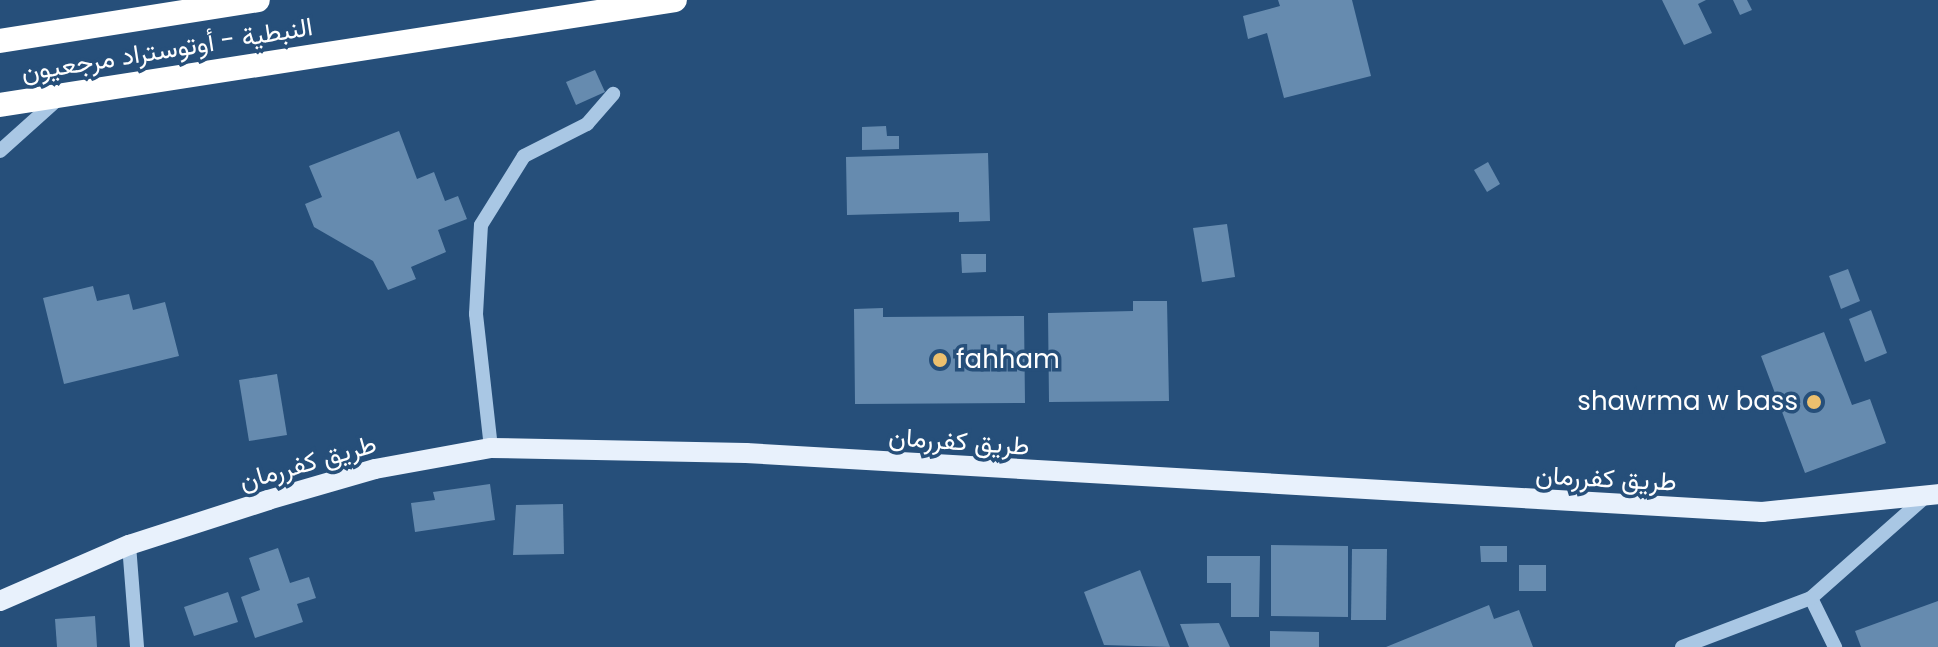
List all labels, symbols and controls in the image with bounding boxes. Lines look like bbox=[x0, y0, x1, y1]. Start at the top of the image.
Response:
street label: النبطية - أوتوستراد مرجعيون bbox=[19, 12, 315, 88]
place label: fahham bbox=[956, 344, 1060, 376]
marker: fahham bbox=[931, 351, 949, 369]
place label: shawrma w bass bbox=[1577, 386, 1798, 418]
marker: shawrma w bass bbox=[1805, 393, 1823, 411]
street label: طريق كفررمان bbox=[887, 422, 1031, 462]
street label: طريق كفررمان bbox=[236, 429, 380, 497]
street label: طريق كفررمان bbox=[1535, 460, 1677, 498]

